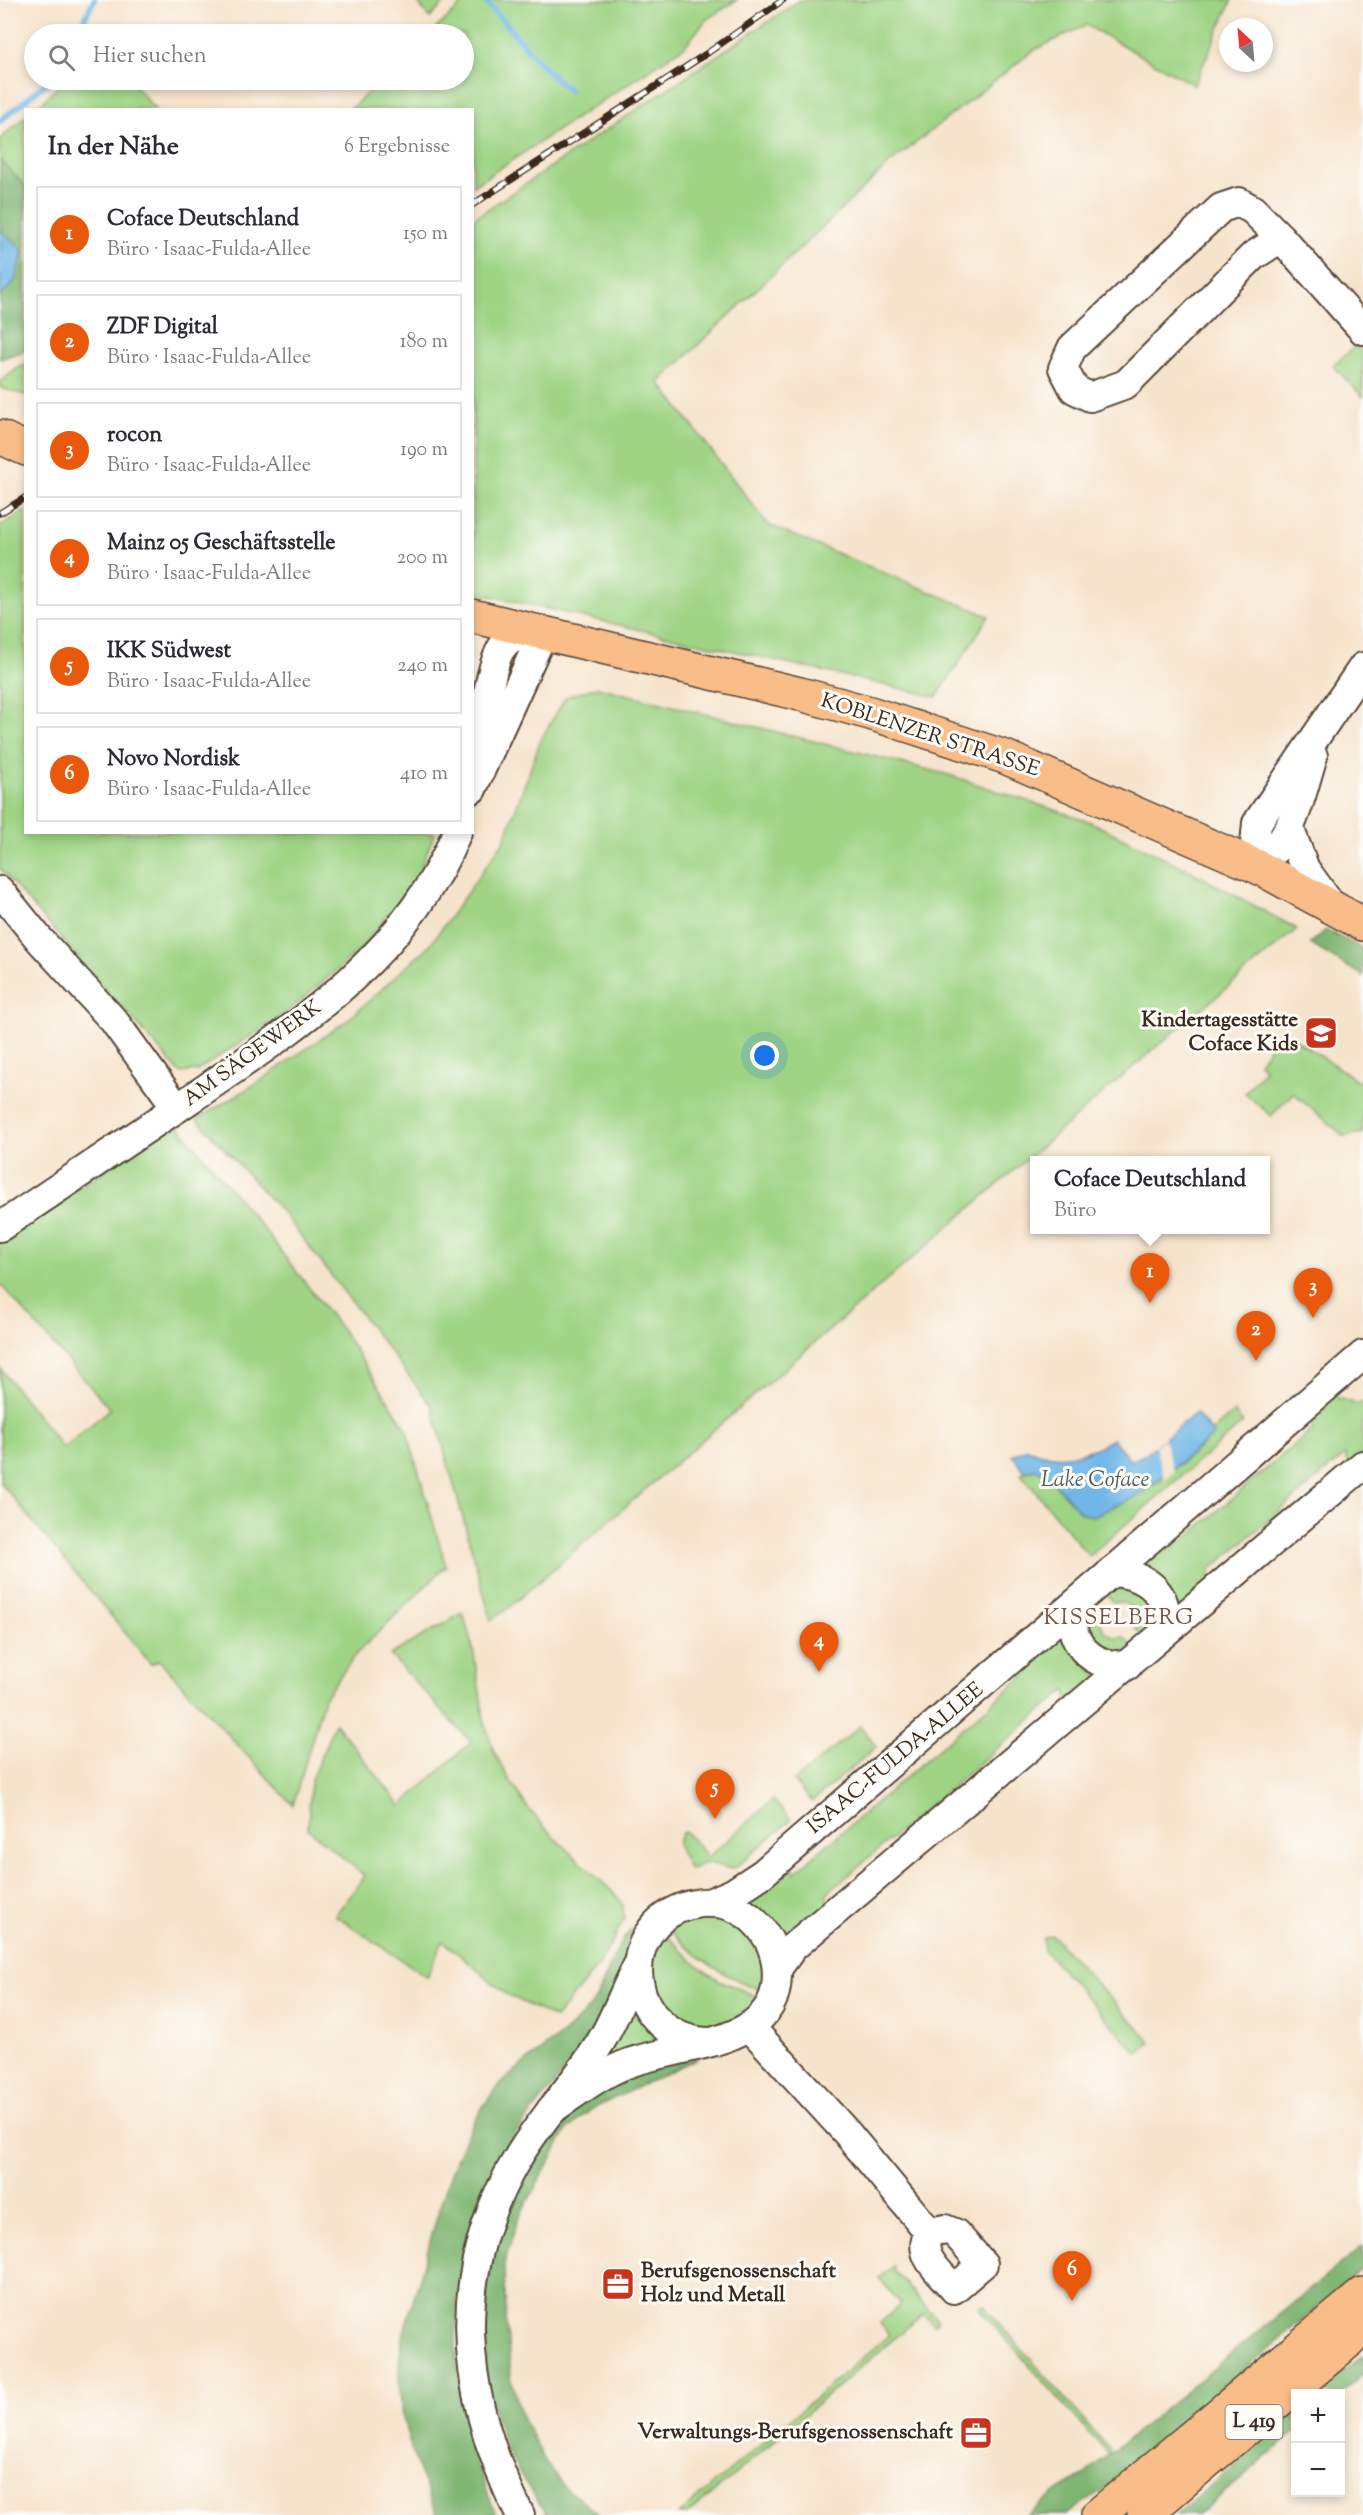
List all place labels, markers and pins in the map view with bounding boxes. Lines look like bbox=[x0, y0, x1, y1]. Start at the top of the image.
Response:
place label: Kindertagesstätte Coface Kids bbox=[1142, 1006, 1298, 1060]
school or university icon: Kindertagesstätte Coface Kids bbox=[1303, 1015, 1339, 1051]
pin: 1 bbox=[1130, 1254, 1170, 1303]
pin: 3 bbox=[1294, 1268, 1332, 1318]
pin: 2 bbox=[1236, 1312, 1276, 1361]
pin: 4 bbox=[800, 1622, 838, 1672]
pin: 5 bbox=[696, 1770, 734, 1819]
pin: 6 bbox=[1052, 2252, 1092, 2301]
place label: Berufsgenossenschaft Holz und Metall bbox=[641, 2257, 837, 2311]
office icon: Berufsgenossenschaft Holz und Metall bbox=[600, 2266, 636, 2302]
office icon: Verwaltungs-Berufsgenossenschaft bbox=[958, 2415, 994, 2451]
place label: Verwaltungs-Berufsgenossenschaft bbox=[637, 2418, 954, 2448]

